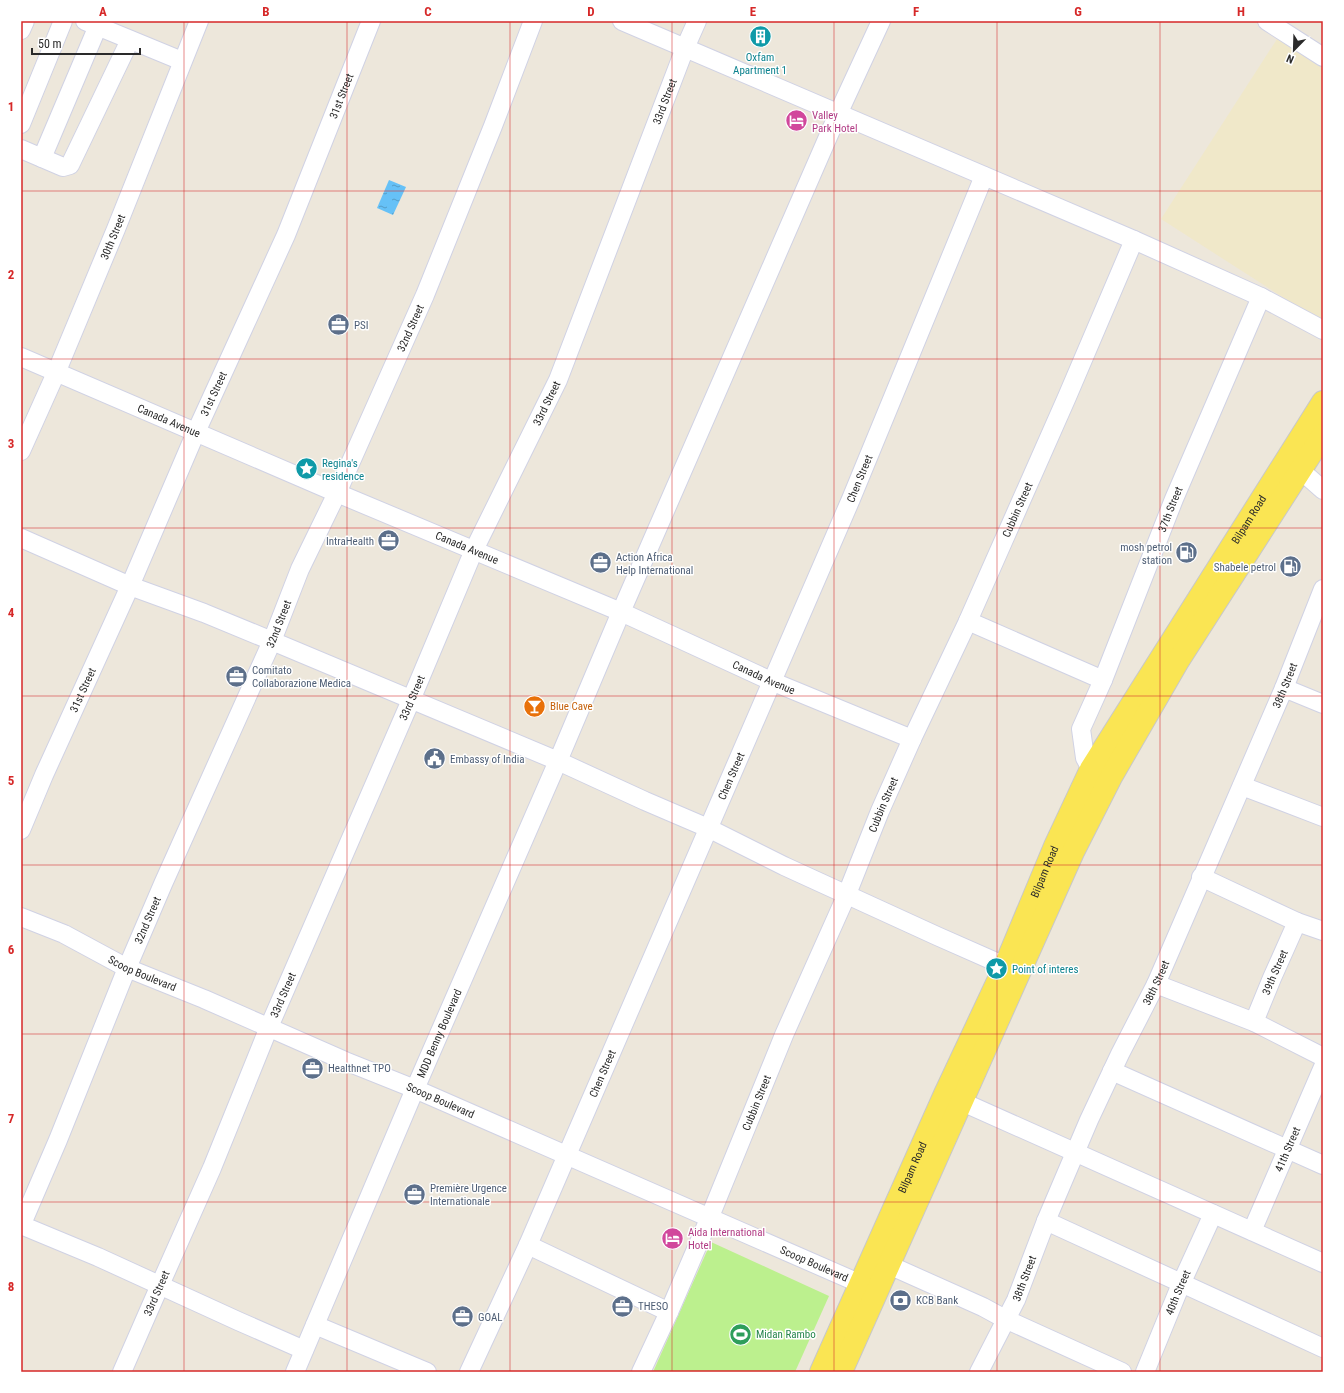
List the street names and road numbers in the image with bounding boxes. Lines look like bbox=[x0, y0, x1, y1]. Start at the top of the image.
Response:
street label: 31st Street bbox=[327, 72, 357, 121]
street label: 33rd Street bbox=[650, 77, 680, 126]
street label: 30th Street bbox=[98, 212, 128, 262]
street label: 32nd Street bbox=[395, 303, 427, 354]
street label: 31st Street bbox=[198, 370, 230, 418]
street label: 33rd Street bbox=[531, 379, 563, 428]
street label: Canada Avenue bbox=[135, 402, 202, 440]
street label: Chen Street bbox=[844, 453, 875, 505]
street label: Cubbin Street bbox=[1000, 480, 1035, 539]
street label: 37th Street bbox=[1156, 485, 1186, 534]
street label: Bilpam Road bbox=[1229, 493, 1269, 546]
street label: Canada Avenue bbox=[433, 529, 500, 567]
street label: 32nd Street bbox=[264, 598, 294, 650]
street label: Canada Avenue bbox=[730, 658, 797, 697]
street label: 38th Street bbox=[1270, 661, 1300, 710]
street label: 31st Street bbox=[67, 666, 99, 715]
street label: 33rd Street bbox=[397, 673, 428, 723]
street label: Chen Street bbox=[716, 751, 747, 802]
street label: Cubbin Street bbox=[866, 775, 901, 834]
street label: Bilpam Road bbox=[1028, 844, 1061, 900]
street label: 32nd Street bbox=[132, 895, 164, 946]
street label: 39th Street bbox=[1260, 948, 1291, 997]
street label: Scoop Boulevard bbox=[106, 953, 178, 994]
street label: 38th Street bbox=[1140, 959, 1172, 1007]
street label: 33rd Street bbox=[268, 971, 299, 1020]
street label: MDD Benny Boulevard bbox=[415, 987, 465, 1080]
street label: Chen Street bbox=[587, 1048, 619, 1099]
street label: Cubbin Street bbox=[740, 1073, 774, 1133]
street label: Scoop Boulevard bbox=[404, 1080, 476, 1121]
street label: 41th Street bbox=[1272, 1125, 1303, 1174]
street label: Bilpam Road bbox=[896, 1140, 930, 1195]
street label: Scoop Boulevard bbox=[778, 1243, 850, 1285]
street label: 38th Street bbox=[1010, 1254, 1039, 1303]
street label: 40th Street bbox=[1163, 1268, 1194, 1317]
street label: 33rd Street bbox=[141, 1269, 173, 1318]

